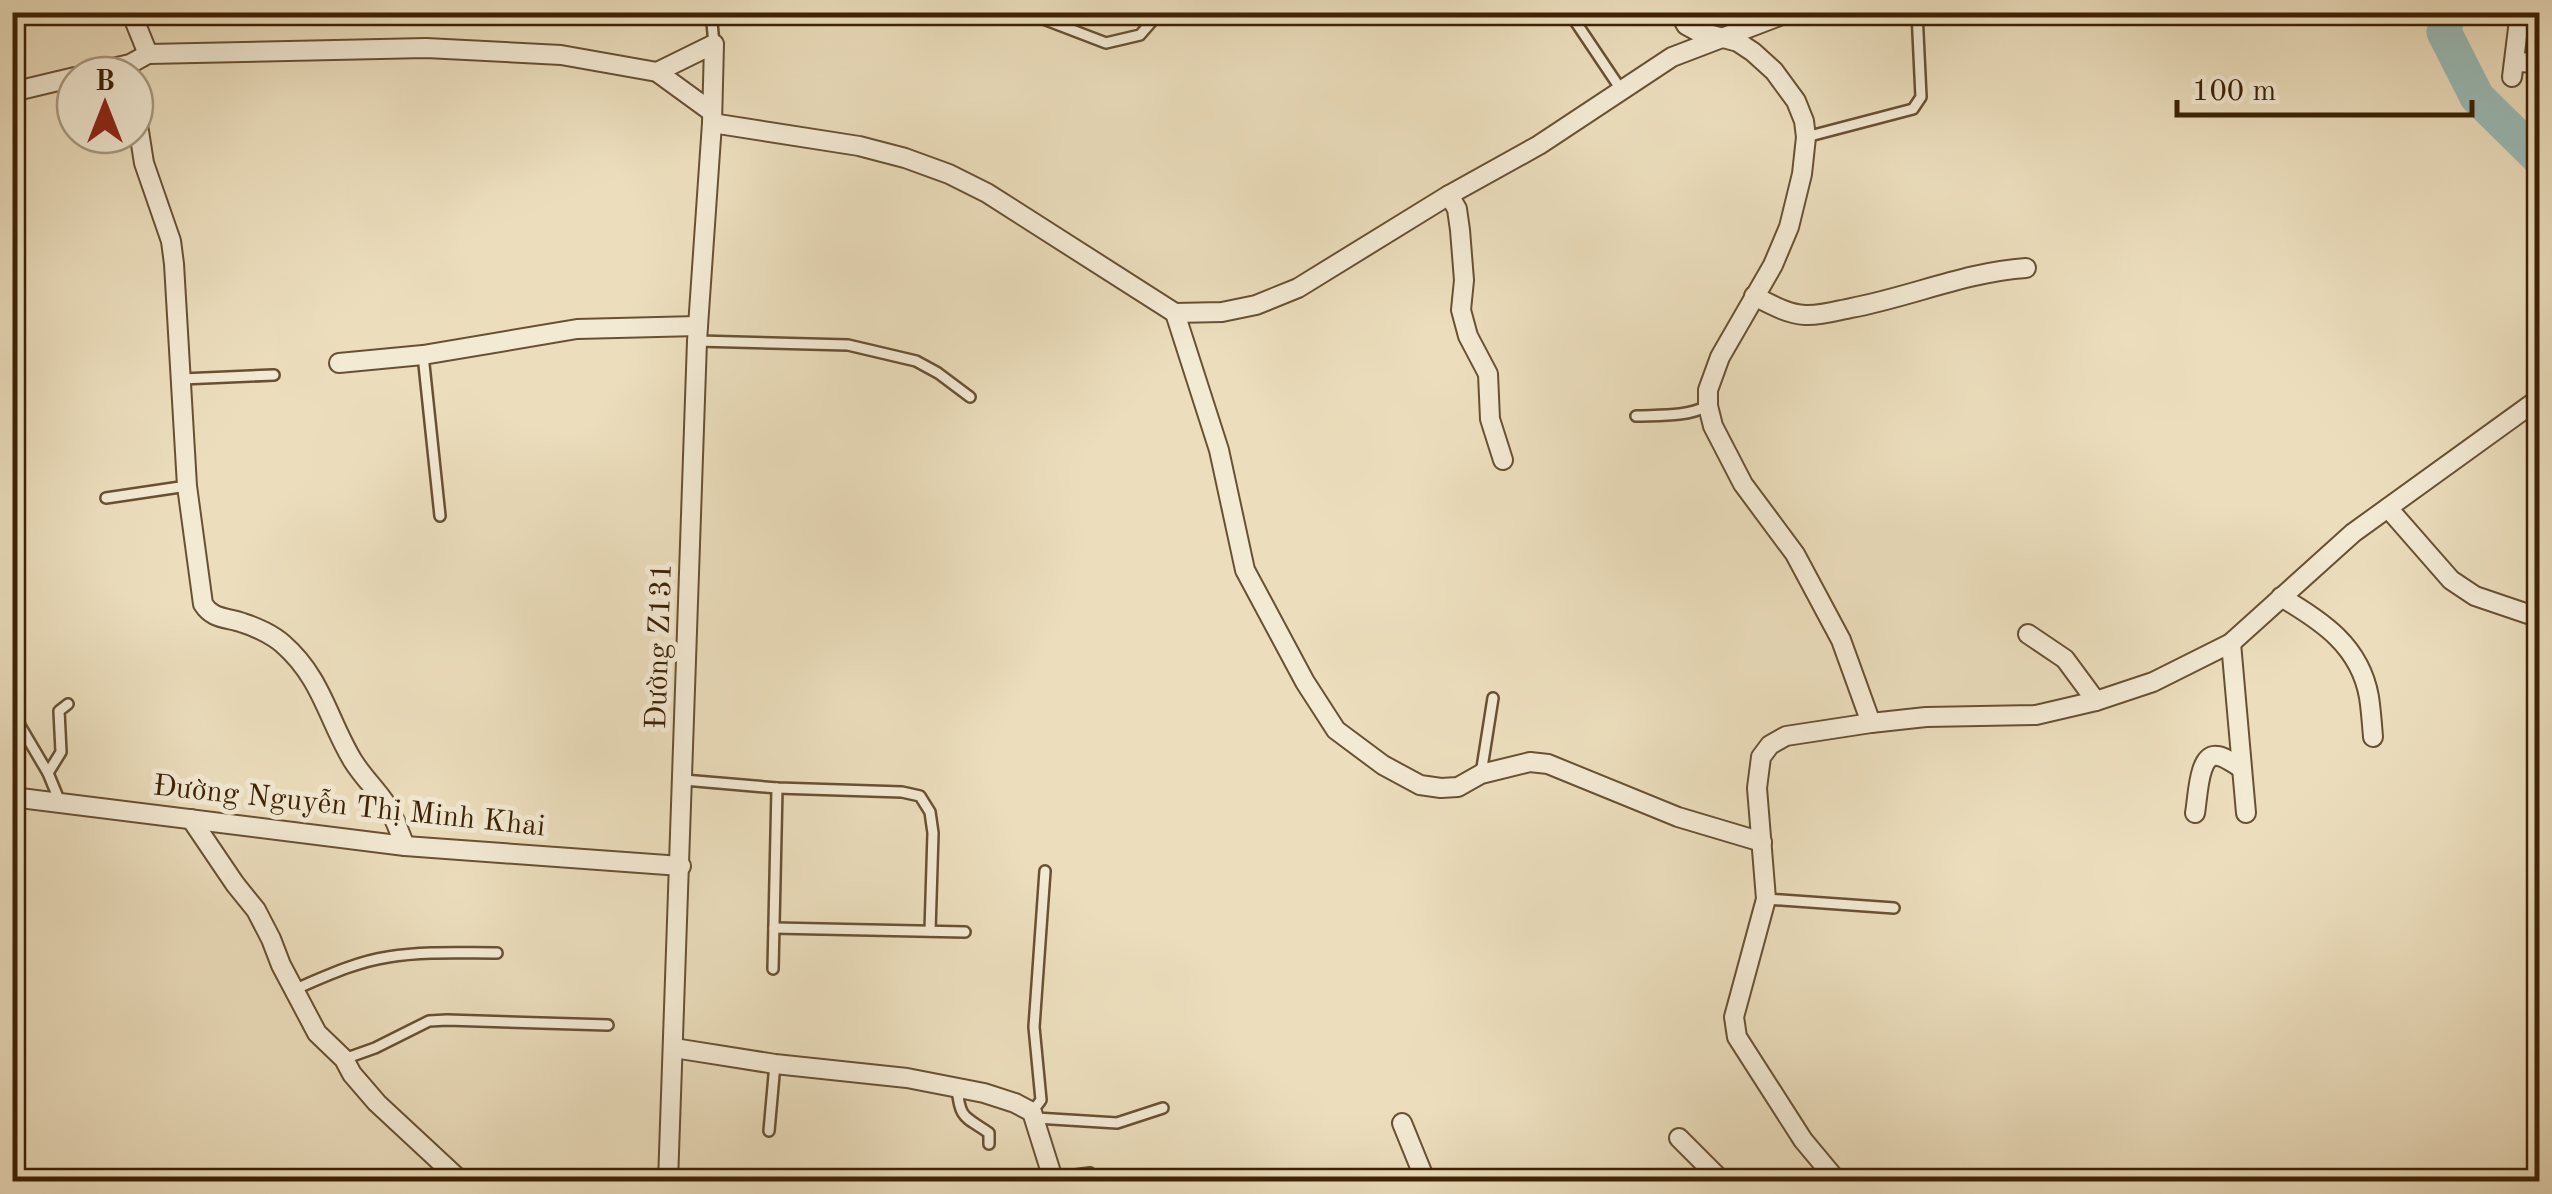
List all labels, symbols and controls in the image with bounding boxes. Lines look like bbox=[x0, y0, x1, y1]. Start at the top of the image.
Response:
north arrow bbox=[55, 55, 155, 155]
scale bar bbox=[2177, 55, 2472, 117]
text: B bbox=[95, 69, 115, 97]
text: 100 m bbox=[2192, 77, 2276, 107]
street label: Đường Z131 bbox=[642, 562, 678, 730]
street label: Đường Nguyễn Thị Minh Khai bbox=[151, 769, 547, 843]

